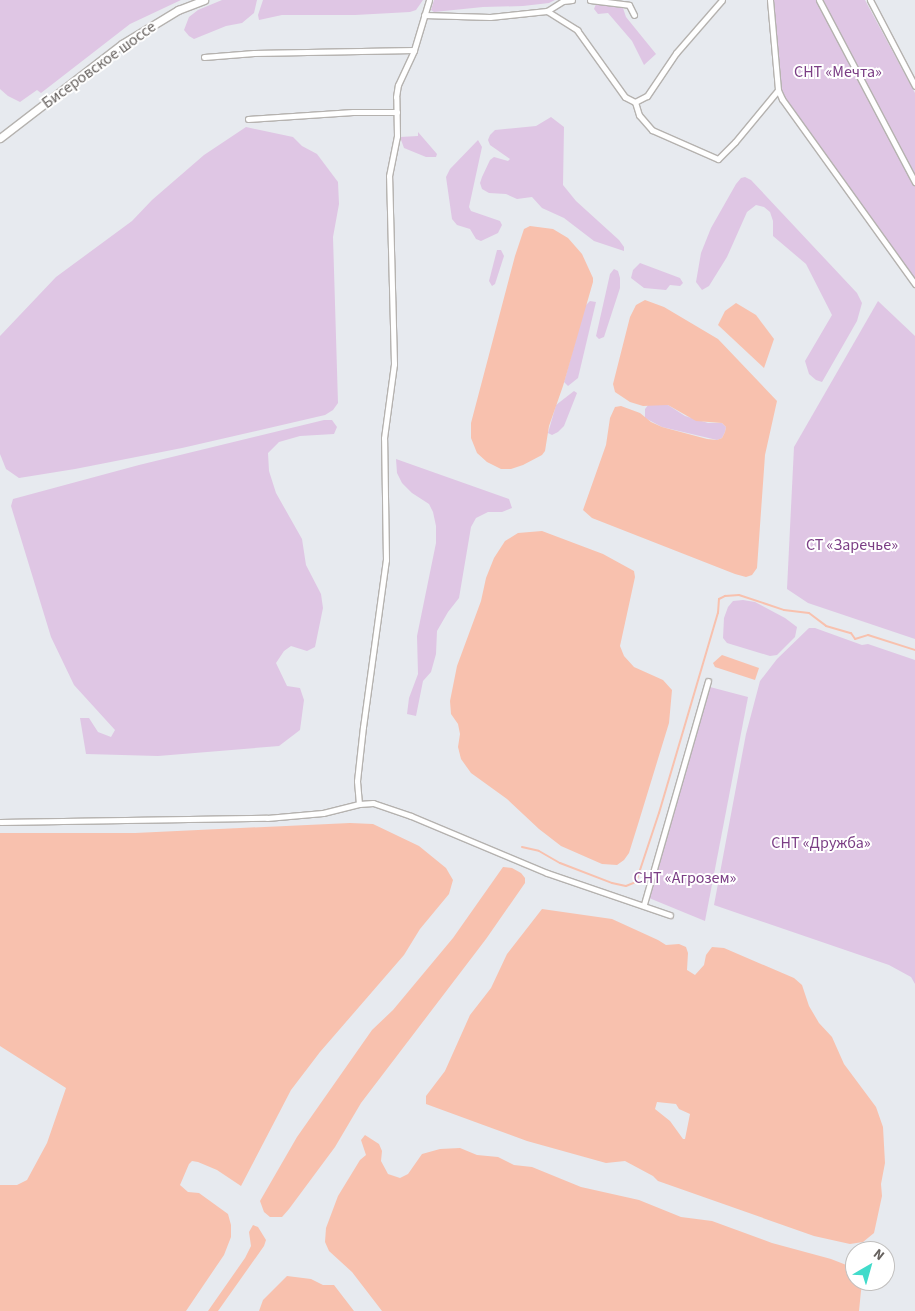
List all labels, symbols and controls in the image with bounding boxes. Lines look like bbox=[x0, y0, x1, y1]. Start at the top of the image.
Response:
street label: Бисеровское шоссе bbox=[38, 17, 160, 113]
park label: СНТ «Мечта» bbox=[794, 62, 882, 82]
park label: СТ «Заречье» bbox=[806, 535, 898, 555]
park label: СНТ «Дружба» bbox=[771, 833, 871, 853]
park label: СНТ «Агрозем» bbox=[634, 868, 736, 888]
north arrow bbox=[845, 1241, 895, 1291]
text: N bbox=[869, 1244, 888, 1266]

